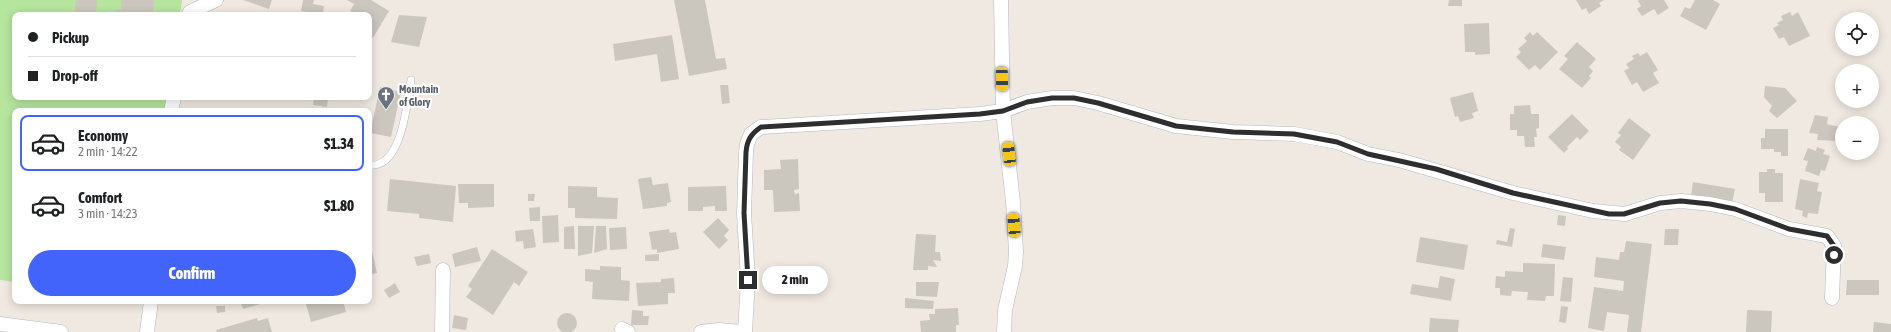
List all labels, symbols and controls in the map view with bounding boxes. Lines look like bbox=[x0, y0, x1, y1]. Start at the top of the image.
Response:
map controls bbox=[1835, 12, 1879, 160]
button: locate bbox=[1835, 12, 1879, 56]
text: Pickup bbox=[52, 29, 89, 46]
button: + bbox=[1835, 64, 1879, 108]
text: Drop-off bbox=[52, 67, 98, 84]
car bbox=[996, 67, 1008, 91]
place label: Mountain of Glory bbox=[399, 83, 438, 108]
church icon: Mountain of Glory bbox=[376, 85, 396, 110]
button: − bbox=[1835, 116, 1879, 160]
icon: car bbox=[30, 125, 66, 161]
text: Economy bbox=[78, 127, 128, 144]
text: $1.34 bbox=[324, 135, 354, 152]
car bbox=[1002, 141, 1016, 167]
text: 2 min · 14:22 bbox=[78, 144, 138, 159]
icon: car bbox=[30, 187, 66, 223]
text: Comfort bbox=[78, 189, 122, 206]
text: $1.80 bbox=[324, 197, 354, 214]
text: 3 min · 14:23 bbox=[78, 206, 138, 221]
car bbox=[1007, 213, 1021, 237]
route start bbox=[1825, 246, 1843, 264]
button: Confirm bbox=[28, 250, 356, 296]
callout: 2 min bbox=[762, 266, 828, 294]
route end bbox=[739, 271, 757, 289]
text: 2 min bbox=[782, 272, 808, 287]

